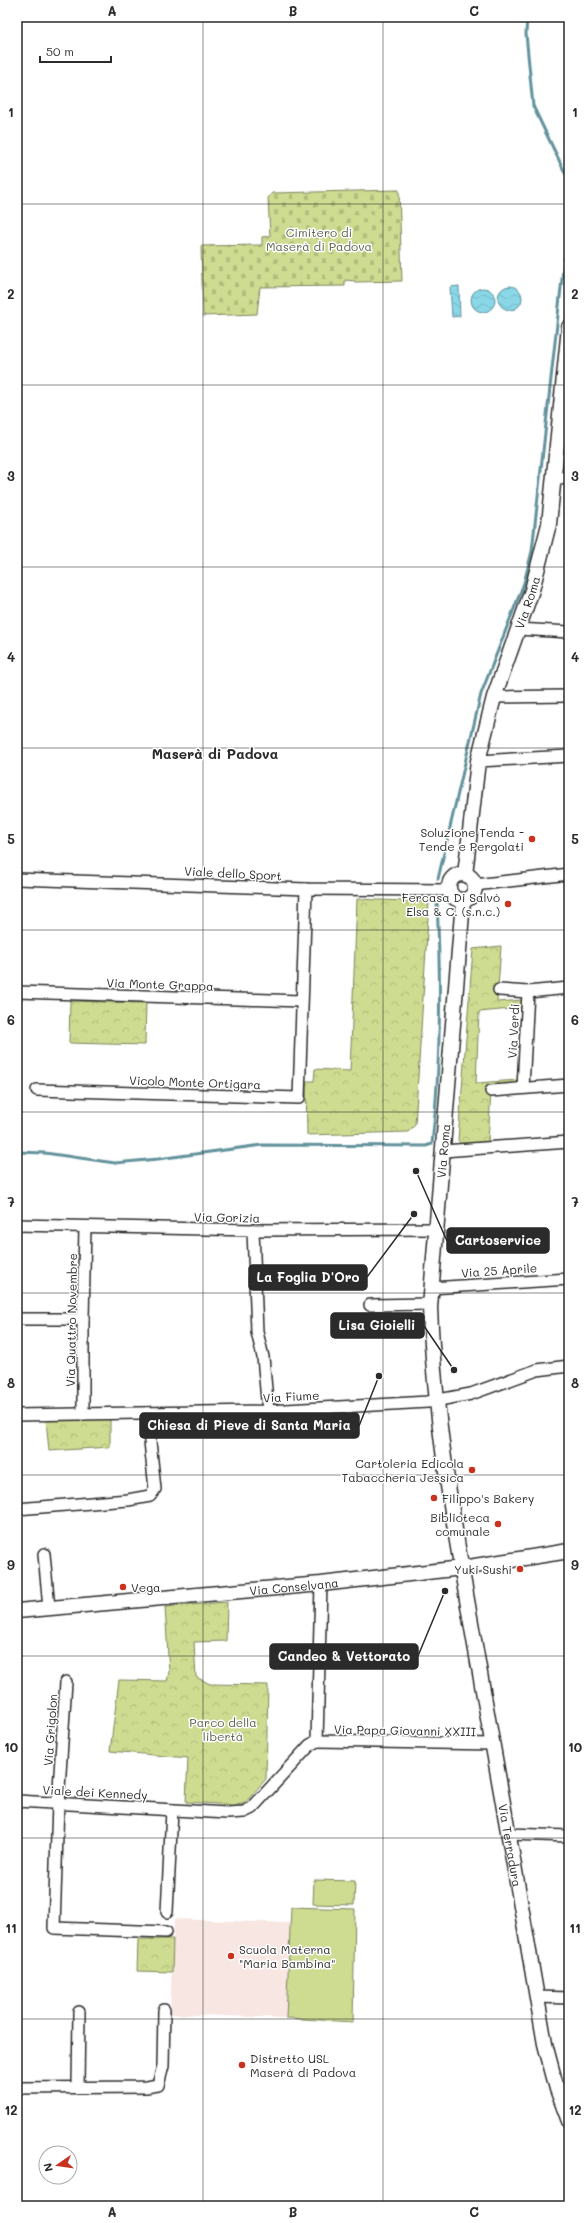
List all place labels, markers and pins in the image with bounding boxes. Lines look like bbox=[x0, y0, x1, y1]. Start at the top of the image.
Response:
place label: Soluzione Tenda - Tende e Pergolati bbox=[419, 824, 524, 854]
marker: Soluzione Tenda - Tende e Pergolati bbox=[527, 834, 537, 844]
place label: Fercasa Di Salvò Elsa & C. (s.n.c.) bbox=[402, 889, 500, 919]
marker: Fercasa Di Salvò Elsa & C. (s.n.c.) bbox=[503, 899, 513, 909]
callout: Cartoservice bbox=[447, 1228, 549, 1253]
callout: La Foglia D'Oro bbox=[249, 1265, 367, 1290]
callout: Lisa Gioielli bbox=[331, 1313, 424, 1338]
callout: Chiesa di Pieve di Santa Maria bbox=[140, 1413, 359, 1438]
place label: Cartoleria Edicola Tabaccheria Jessica bbox=[342, 1455, 464, 1485]
marker: Cartoleria Edicola Tabaccheria Jessica bbox=[467, 1465, 477, 1475]
place label: Filippo's Bakery bbox=[442, 1490, 534, 1506]
marker: Filippo's Bakery bbox=[429, 1493, 439, 1503]
place label: Biblioteca comunale bbox=[430, 1509, 490, 1539]
marker: Biblioteca comunale bbox=[493, 1519, 503, 1529]
place label: Yuki Sushi bbox=[454, 1561, 512, 1577]
marker: Yuki Sushi bbox=[515, 1564, 525, 1574]
place label: Vega bbox=[131, 1579, 161, 1595]
marker: Vega bbox=[118, 1582, 128, 1592]
callout: Candeo & Vettorato bbox=[270, 1644, 418, 1669]
place label: Scuola Materna "Maria Bambina" bbox=[239, 1941, 335, 1971]
marker: Scuola Materna "Maria Bambina" bbox=[226, 1951, 236, 1961]
place label: Distretto USL Maserà di Padova bbox=[250, 2050, 356, 2080]
marker: Distretto USL Maserà di Padova bbox=[237, 2060, 247, 2070]

